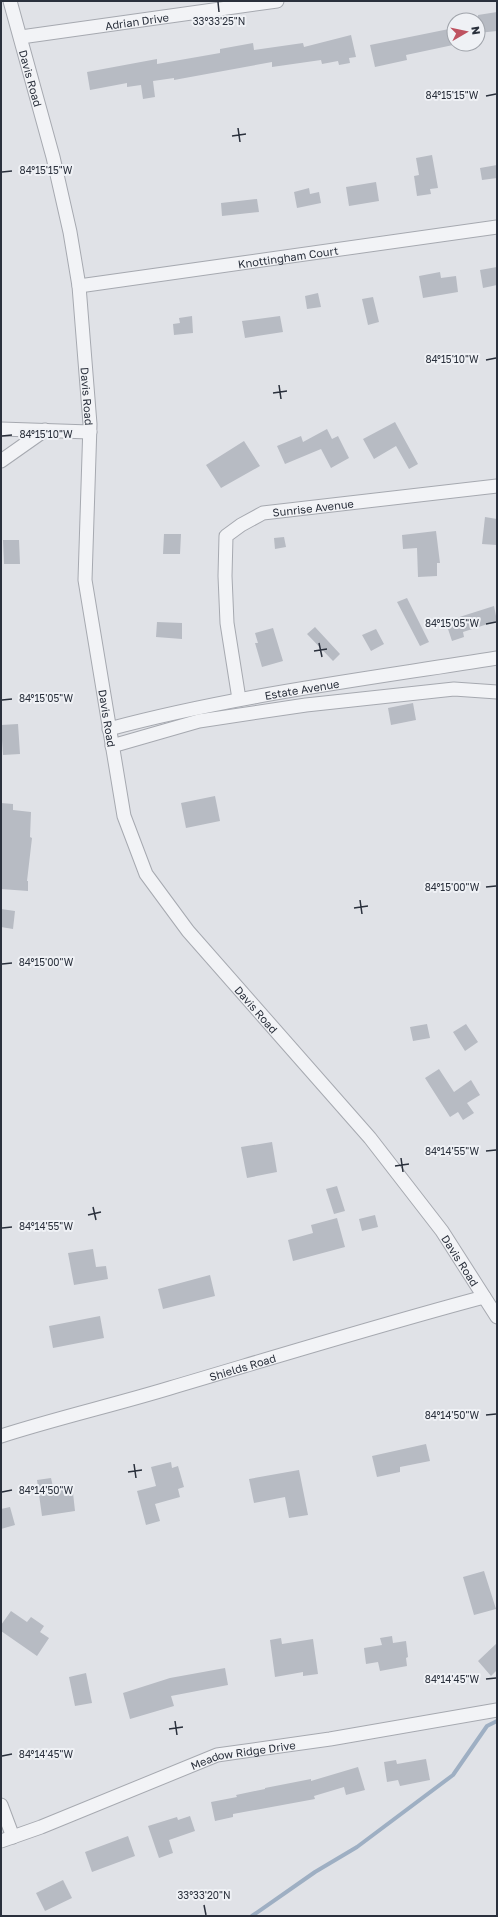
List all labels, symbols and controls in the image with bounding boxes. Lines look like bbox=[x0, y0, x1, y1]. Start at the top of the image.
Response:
street label: Adrian Drive bbox=[104, 10, 170, 32]
north arrow bbox=[446, 12, 486, 52]
text: 33°33'25"N bbox=[193, 15, 245, 27]
text: N bbox=[469, 25, 483, 36]
street label: Davis Road bbox=[17, 48, 45, 108]
text: 84°15'15"W bbox=[426, 89, 479, 101]
text: 84°15'15"W bbox=[20, 164, 73, 176]
street label: Knottingham Court bbox=[237, 243, 339, 270]
text: 84°15'10"W bbox=[425, 353, 479, 365]
street label: Davis Road bbox=[79, 367, 97, 426]
text: 84°15'10"W bbox=[19, 428, 73, 440]
street label: Sunrise Avenue bbox=[272, 496, 354, 518]
text: 84°15'05"W bbox=[425, 617, 479, 629]
street label: Estate Avenue bbox=[263, 676, 340, 701]
street label: Davis Road bbox=[97, 688, 119, 748]
text: 84°15'05"W bbox=[19, 692, 73, 704]
text: 84°15'00"W bbox=[425, 881, 480, 893]
text: 84°15'00"W bbox=[19, 956, 74, 968]
street label: Davis Road bbox=[232, 983, 281, 1035]
text: 84°14'55"W bbox=[425, 1145, 479, 1157]
text: 84°14'55"W bbox=[19, 1220, 73, 1232]
street label: Davis Road bbox=[440, 1232, 482, 1288]
street label: Shields Road bbox=[207, 1350, 277, 1383]
text: 84°14'50"W bbox=[425, 1409, 480, 1421]
text: 84°14'50"W bbox=[19, 1484, 74, 1496]
text: 84°14'45"W bbox=[425, 1673, 480, 1685]
street label: Meadow Ridge Drive bbox=[188, 1737, 296, 1772]
text: 84°14'45"W bbox=[19, 1748, 74, 1760]
text: 33°33'20"N bbox=[178, 1889, 231, 1901]

